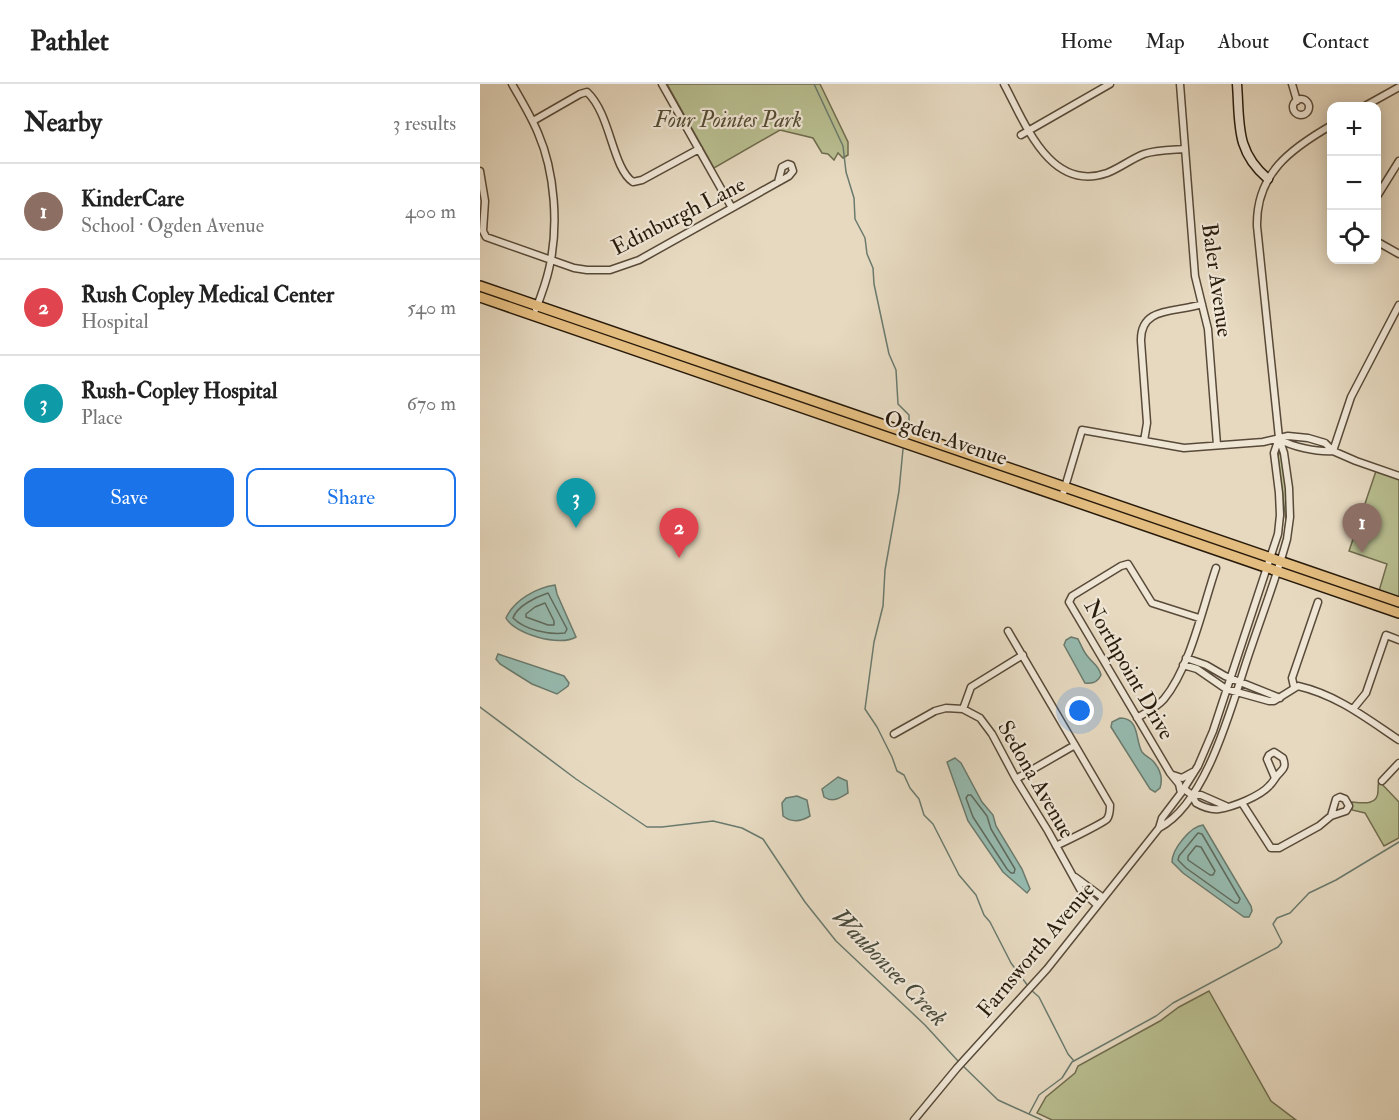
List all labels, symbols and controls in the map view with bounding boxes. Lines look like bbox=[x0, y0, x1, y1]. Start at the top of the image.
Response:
text: Pathlet bbox=[30, 24, 109, 59]
text: Home bbox=[1060, 28, 1112, 55]
text: Map bbox=[1145, 28, 1185, 55]
text: About bbox=[1218, 28, 1269, 55]
text: Contact bbox=[1302, 28, 1369, 55]
map controls bbox=[1327, 102, 1381, 264]
button: + bbox=[1327, 102, 1381, 156]
park label: Four Pointes Park bbox=[653, 106, 802, 134]
text: Nearby bbox=[24, 107, 102, 139]
text: 3 results bbox=[393, 111, 456, 136]
button: − bbox=[1327, 156, 1381, 210]
street label: Edinburgh Lane bbox=[607, 170, 750, 262]
text: KinderCare bbox=[81, 185, 184, 213]
text: 1 bbox=[40, 199, 47, 224]
text: 400 m bbox=[405, 199, 456, 224]
button: locate bbox=[1327, 210, 1381, 264]
text: School · Ogden Avenue bbox=[81, 213, 264, 238]
street label: Baler Avenue bbox=[1195, 221, 1239, 339]
text: Rush Copley Medical Center bbox=[81, 281, 334, 309]
text: 2 bbox=[38, 295, 49, 320]
text: 540 m bbox=[407, 295, 456, 320]
text: Hospital bbox=[81, 309, 149, 334]
text: Rush-Copley Hospital bbox=[81, 377, 277, 405]
text: 3 bbox=[40, 391, 47, 416]
text: 670 m bbox=[407, 391, 456, 416]
street label: Ogden Avenue bbox=[880, 404, 1011, 472]
text: Place bbox=[81, 405, 122, 430]
button: Save bbox=[24, 468, 234, 527]
button: Share bbox=[246, 468, 456, 527]
pin: 3 bbox=[556, 478, 596, 528]
pin: 1 bbox=[1342, 504, 1382, 553]
pin: 2 bbox=[660, 508, 698, 558]
street label: Northpoint Drive bbox=[1077, 594, 1181, 745]
your location bbox=[1065, 696, 1094, 725]
street label: Sedona Avenue bbox=[991, 716, 1081, 843]
street label: Farnsworth Avenue bbox=[971, 876, 1101, 1023]
water label: Waubonsee Creek bbox=[825, 901, 954, 1033]

